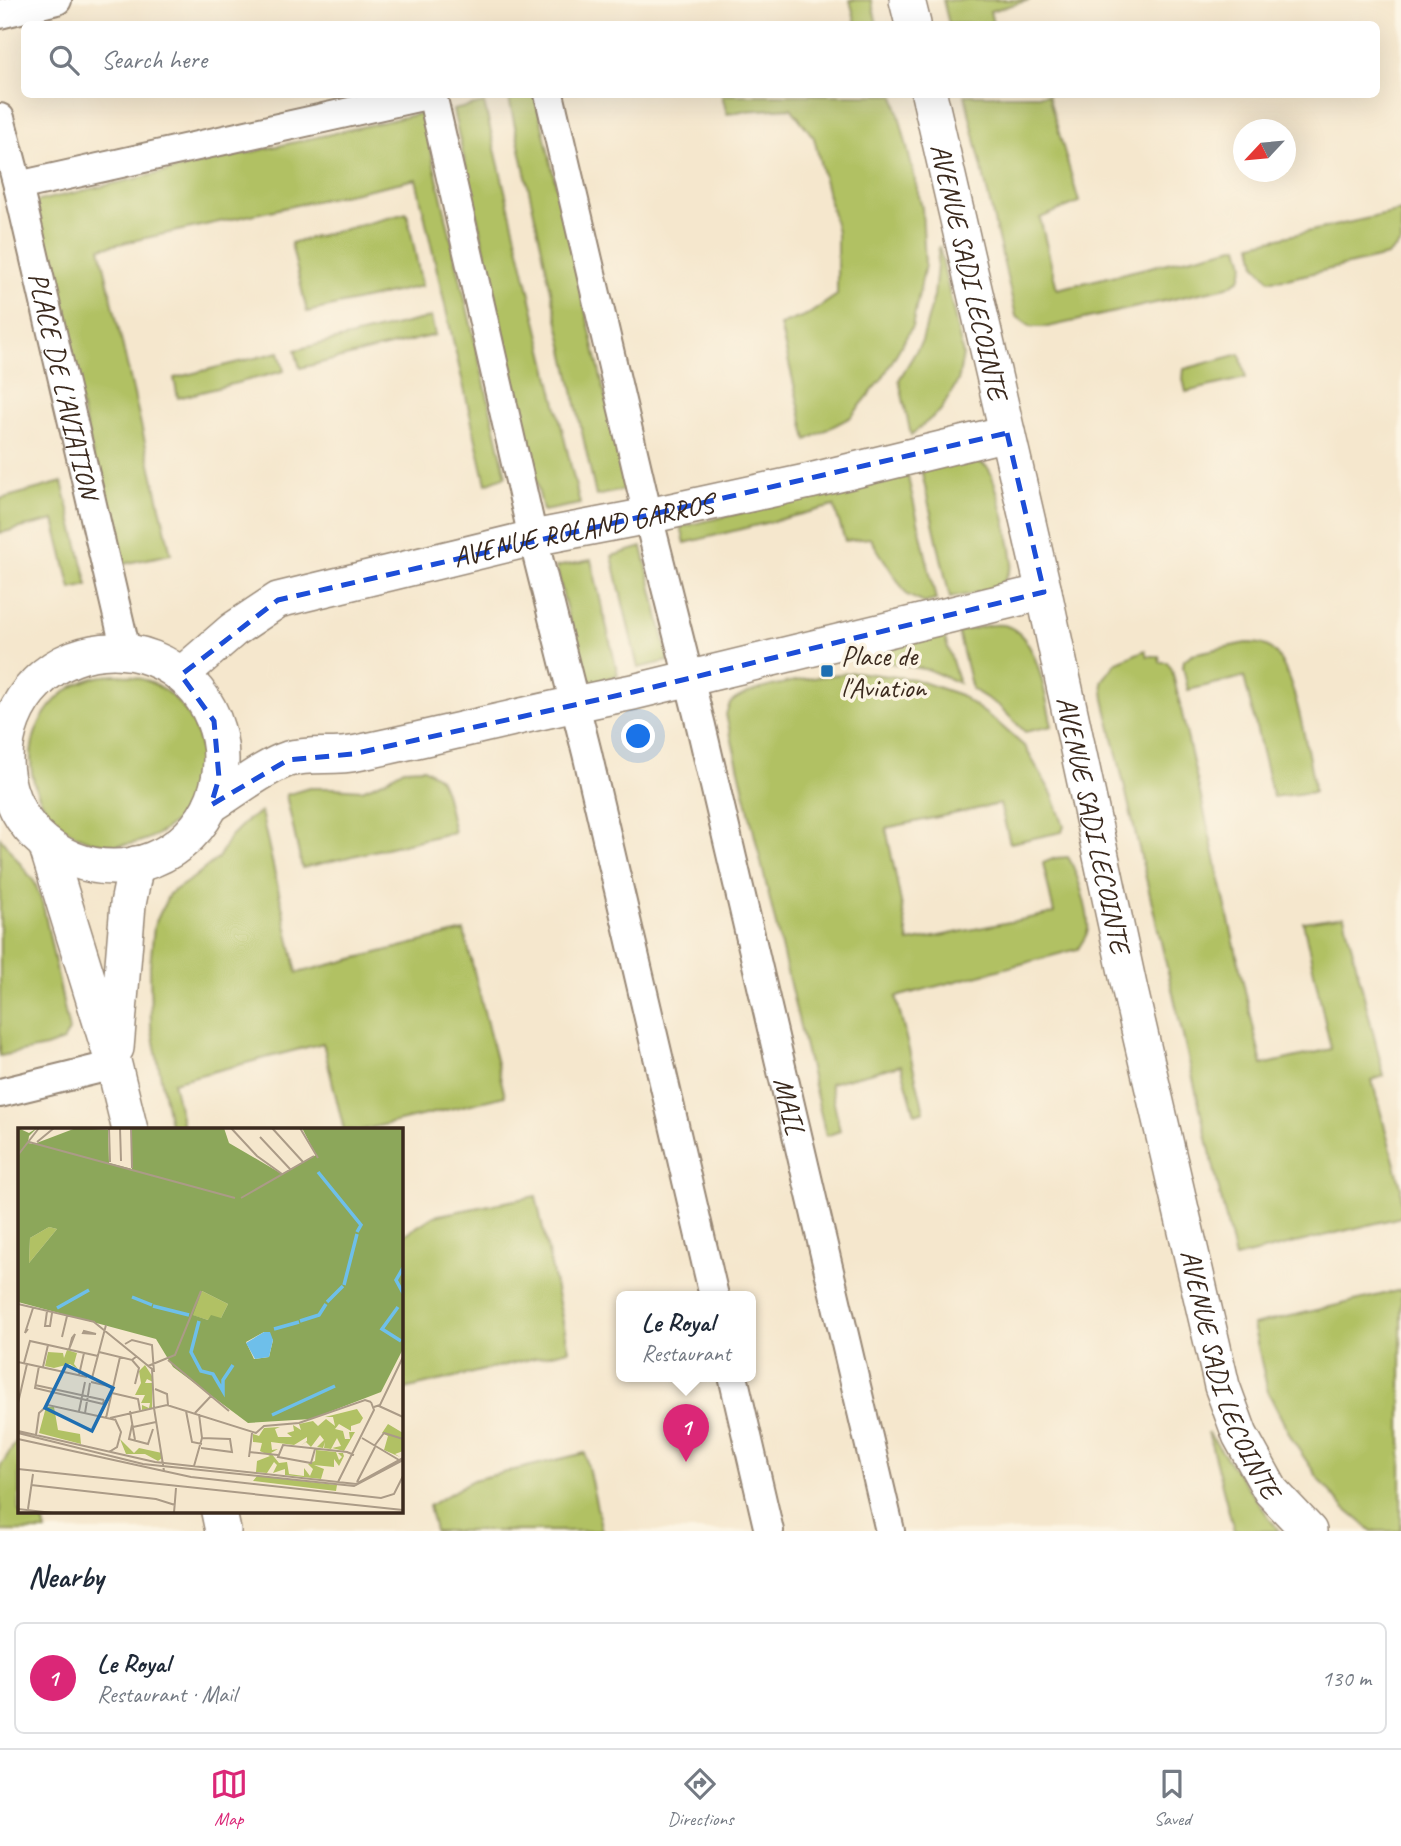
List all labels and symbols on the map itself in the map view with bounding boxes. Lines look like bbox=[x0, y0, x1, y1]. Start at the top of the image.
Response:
north arrow bbox=[1233, 119, 1296, 182]
street label: AVENUE SADI LECOINTE bbox=[923, 140, 1017, 406]
street label: PLACE DE L'AVIATION bbox=[21, 269, 108, 506]
street label: AVENUE ROLAND GARROS bbox=[449, 484, 722, 575]
place label: Place de l'Aviation bbox=[841, 638, 927, 705]
marker: Place de l'Aviation bbox=[819, 663, 835, 679]
street label: AVENUE SADI LECOINTE bbox=[1049, 693, 1139, 959]
your location bbox=[621, 719, 655, 753]
street label: MAIL bbox=[766, 1074, 813, 1138]
inset map bbox=[18, 1128, 402, 1514]
street label: AVENUE SADI LECOINTE bbox=[1173, 1246, 1290, 1508]
pin: 1 bbox=[663, 1404, 709, 1462]

